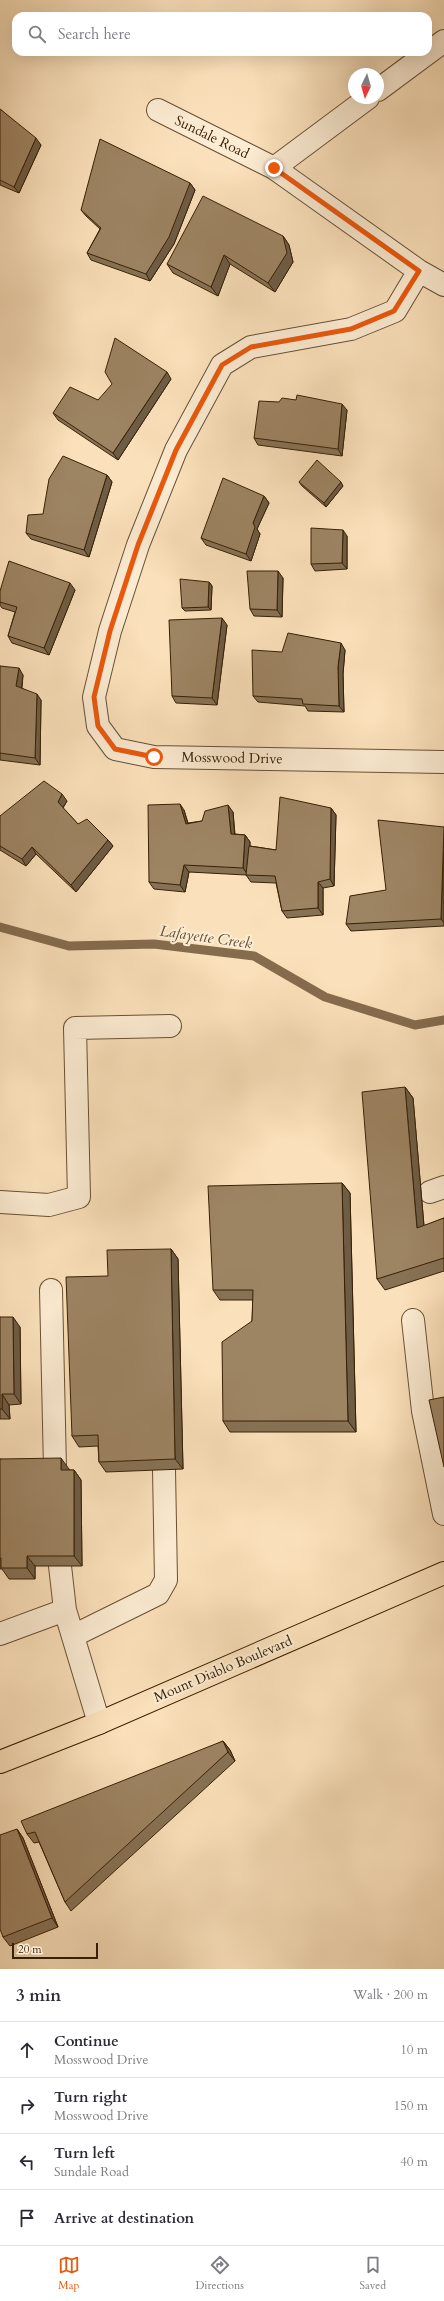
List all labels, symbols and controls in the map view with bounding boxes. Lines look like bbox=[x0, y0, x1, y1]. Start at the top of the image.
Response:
search box bbox=[12, 12, 432, 56]
icon: search bbox=[26, 23, 48, 45]
text: Search here bbox=[58, 24, 131, 44]
north arrow bbox=[348, 68, 384, 104]
street label: Sundale Road bbox=[172, 111, 253, 163]
route end bbox=[265, 159, 283, 177]
route start bbox=[145, 748, 163, 766]
street label: Mosswood Drive bbox=[181, 748, 283, 768]
water label: Lafayette Creek bbox=[159, 921, 254, 953]
street label: Mount Diablo Boulevard bbox=[151, 1631, 296, 1707]
scale bar bbox=[12, 1941, 98, 1960]
text: 20 m bbox=[18, 1942, 42, 1957]
text: 3 min bbox=[16, 1984, 61, 2007]
text: Walk · 200 m bbox=[353, 1986, 428, 2004]
text: Continue bbox=[54, 2031, 119, 2051]
icon: ahead bbox=[16, 2039, 38, 2061]
text: 10 m bbox=[400, 2041, 428, 2059]
text: Mosswood Drive bbox=[54, 2051, 148, 2069]
text: Turn right bbox=[54, 2087, 127, 2107]
icon: right bbox=[16, 2095, 38, 2117]
text: 150 m bbox=[394, 2097, 428, 2115]
text: Mosswood Drive bbox=[54, 2107, 148, 2125]
text: Turn left bbox=[54, 2143, 115, 2163]
icon: left bbox=[16, 2151, 38, 2173]
text: 40 m bbox=[400, 2153, 428, 2171]
text: Sundale Road bbox=[54, 2163, 129, 2181]
icon: arrive bbox=[16, 2207, 38, 2229]
text: Arrive at destination bbox=[54, 2208, 194, 2228]
tab: Map bbox=[58, 2254, 80, 2293]
tab: Directions bbox=[195, 2254, 244, 2293]
tab: Saved bbox=[360, 2254, 386, 2293]

